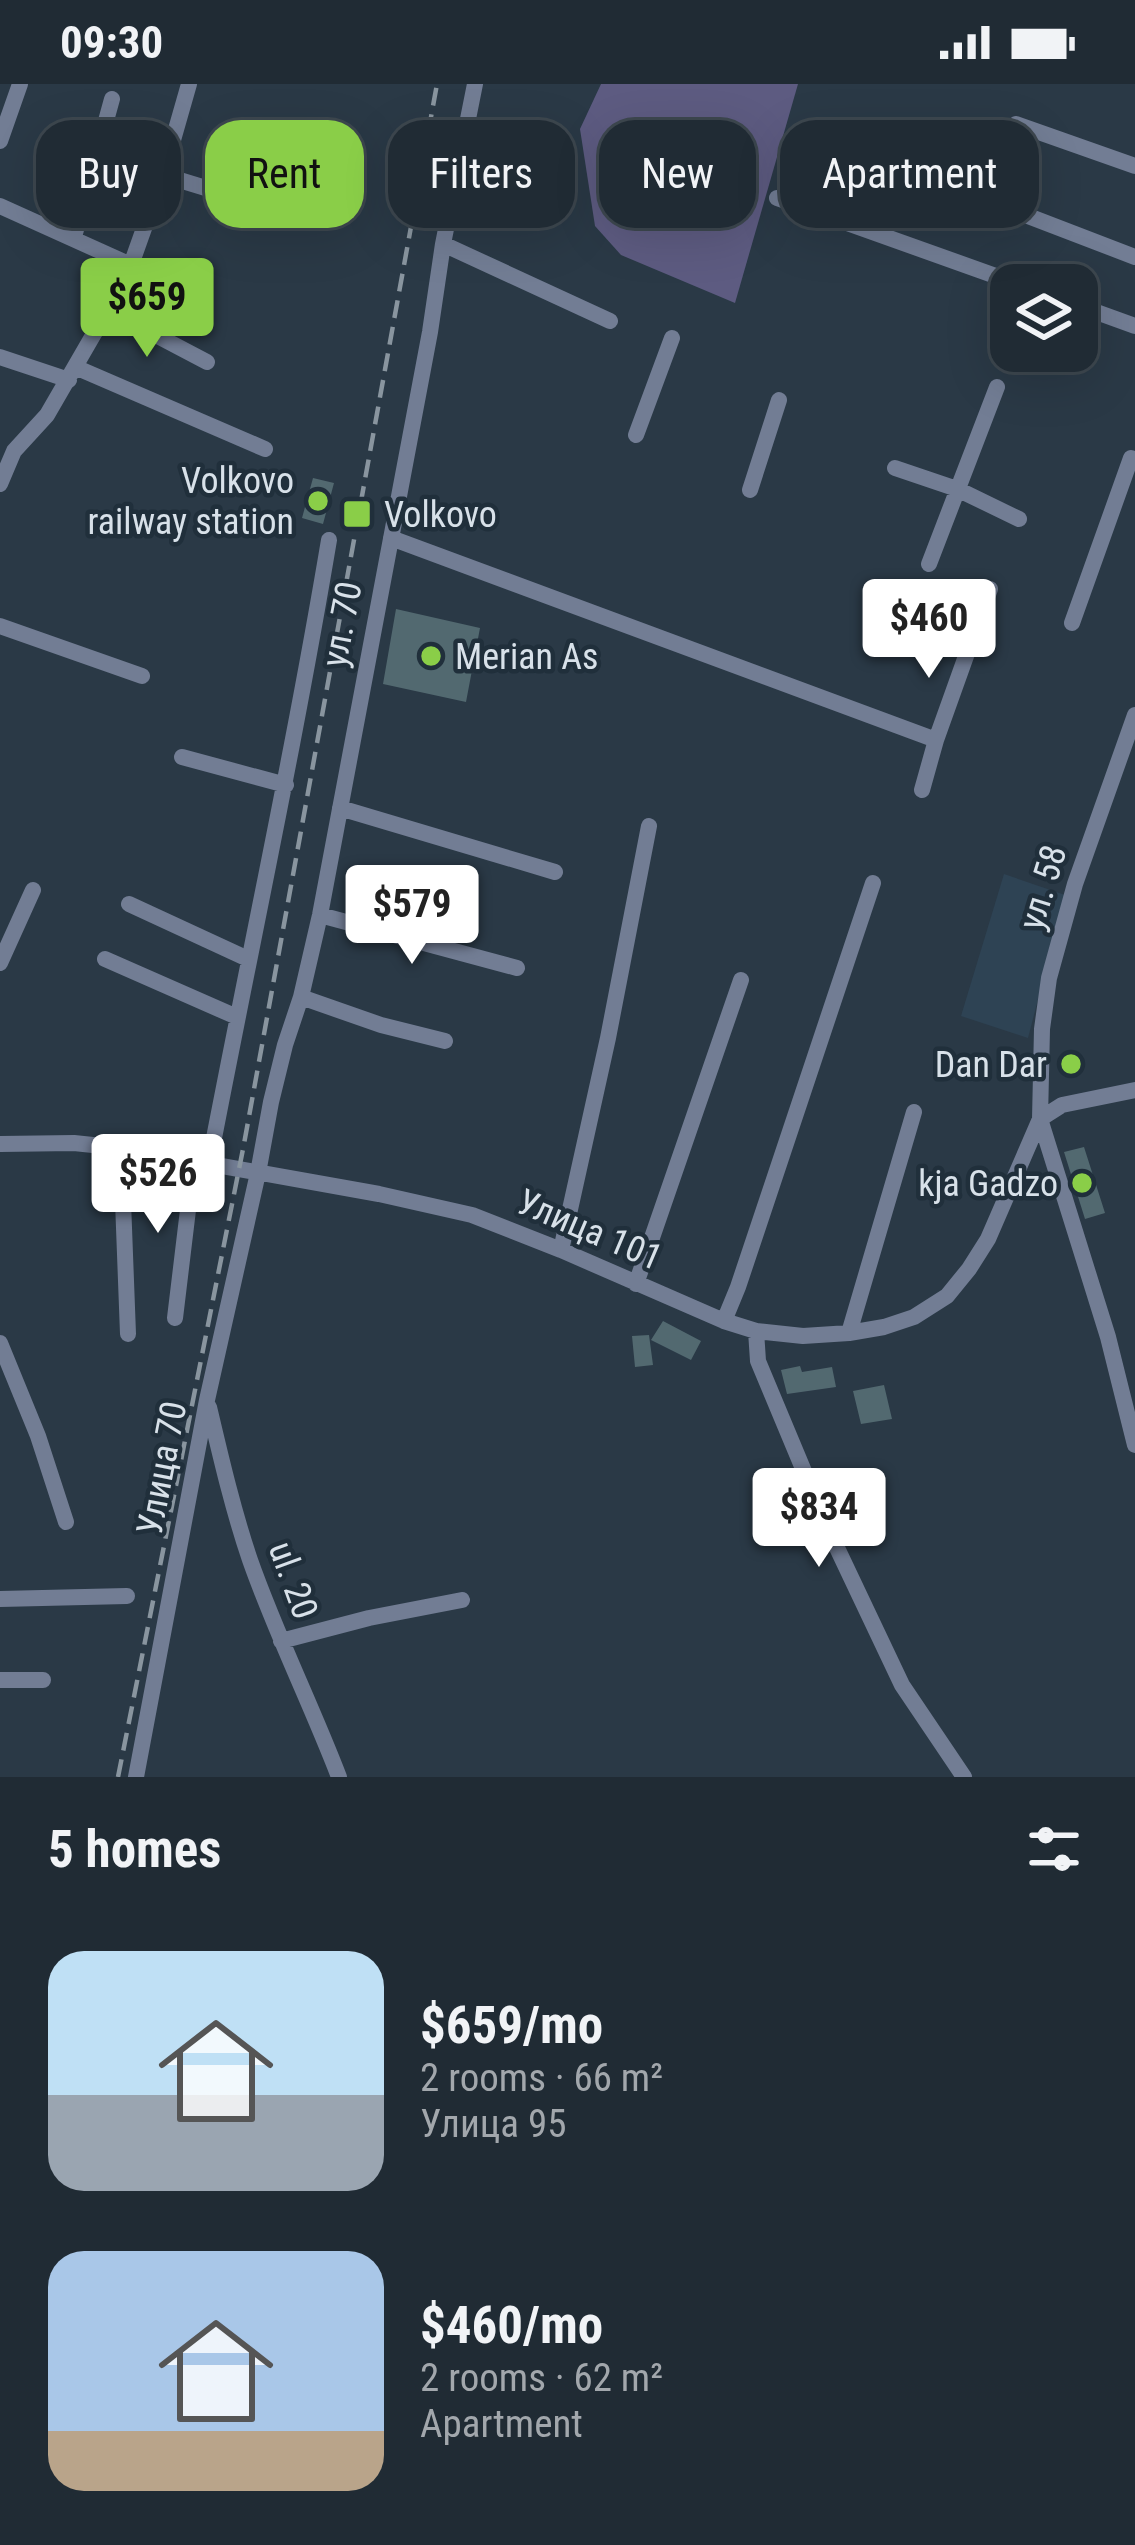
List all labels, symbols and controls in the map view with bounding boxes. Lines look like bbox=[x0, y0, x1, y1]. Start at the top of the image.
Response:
text: 09:30 bbox=[60, 16, 163, 69]
chip: Buy bbox=[36, 120, 181, 228]
chip: Rent bbox=[205, 120, 364, 228]
chip: Filters bbox=[388, 120, 575, 228]
chip: New bbox=[599, 120, 756, 228]
chip: Apartment bbox=[780, 120, 1039, 228]
pin: $659 bbox=[76, 258, 218, 360]
map controls bbox=[990, 264, 1098, 372]
button: layers bbox=[990, 264, 1098, 372]
text: $659 bbox=[108, 274, 186, 320]
place label: Volkovo railway station bbox=[88, 460, 294, 543]
marker: Volkovo railway station bbox=[305, 488, 331, 514]
place label: Volkovo bbox=[384, 494, 497, 536]
marker: Volkovo bbox=[341, 498, 373, 530]
street label: ул. 70 bbox=[313, 578, 371, 670]
pin: $460 bbox=[858, 579, 1000, 681]
text: $460 bbox=[890, 595, 968, 641]
place label: Merian As bbox=[455, 636, 598, 678]
marker: Merian As bbox=[418, 643, 444, 669]
street label: ул. 58 bbox=[1010, 840, 1076, 935]
pin: $579 bbox=[341, 865, 483, 967]
text: $579 bbox=[373, 881, 451, 927]
place label: Dan Dar bbox=[935, 1044, 1047, 1086]
marker: Dan Dar bbox=[1058, 1051, 1084, 1077]
pin: $526 bbox=[87, 1134, 229, 1236]
text: $526 bbox=[119, 1150, 197, 1196]
place label: kja Gadzo bbox=[918, 1163, 1058, 1205]
marker: kja Gadzo bbox=[1069, 1170, 1095, 1196]
street label: Улица 101 bbox=[511, 1181, 668, 1279]
street label: Улица 70 bbox=[128, 1398, 195, 1539]
pin: $834 bbox=[748, 1468, 890, 1570]
text: $834 bbox=[780, 1484, 858, 1530]
street label: ul. 20 bbox=[260, 1536, 326, 1625]
icon: filters bbox=[1021, 1816, 1087, 1882]
text: 5 homes bbox=[48, 1820, 221, 1879]
text: $659/mo bbox=[420, 1996, 603, 2055]
icon: home bbox=[144, 1999, 288, 2143]
text: 2 rooms · 66 m² bbox=[420, 2055, 663, 2101]
text: Улица 95 bbox=[420, 2101, 566, 2147]
text: $460/mo bbox=[420, 2296, 603, 2355]
icon: home bbox=[144, 2299, 288, 2443]
text: 2 rooms · 62 m² bbox=[420, 2355, 663, 2401]
text: Apartment bbox=[420, 2401, 583, 2447]

